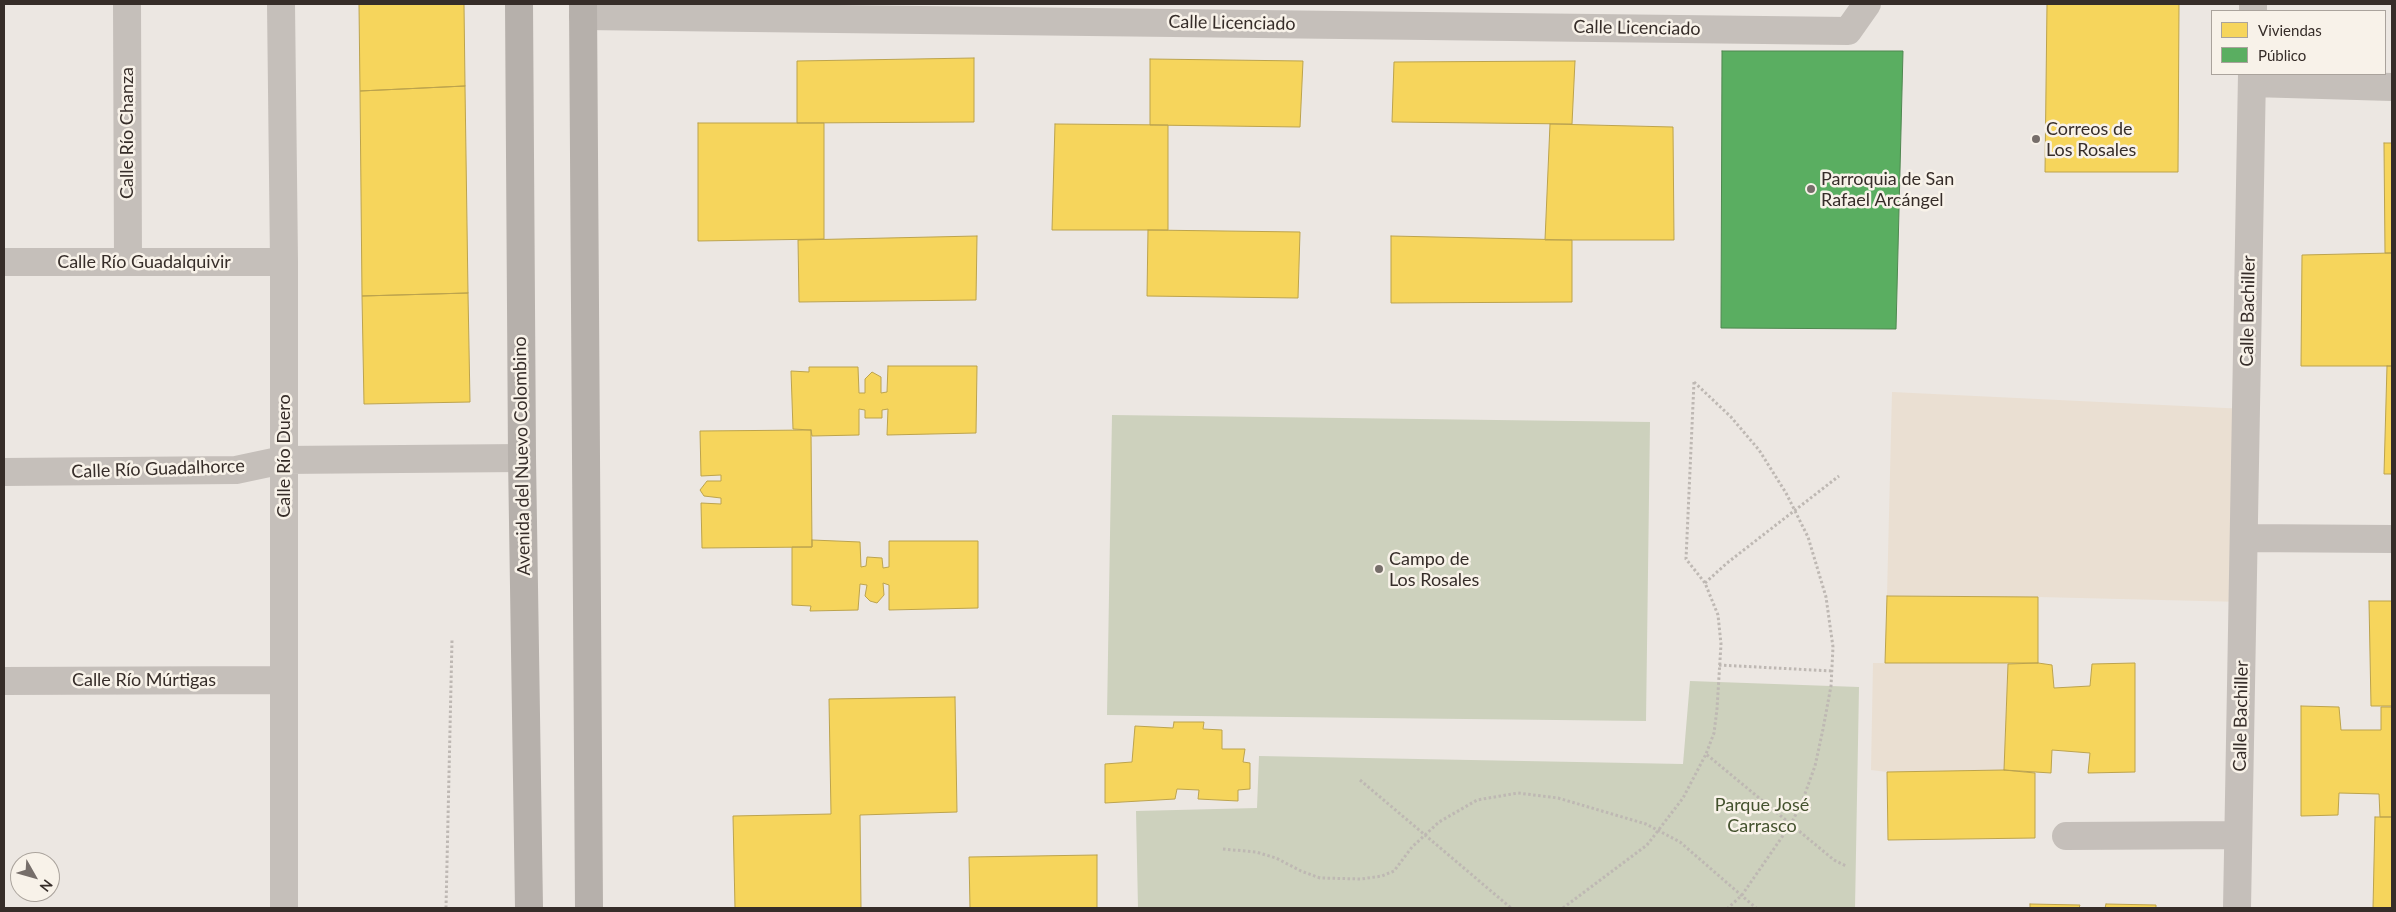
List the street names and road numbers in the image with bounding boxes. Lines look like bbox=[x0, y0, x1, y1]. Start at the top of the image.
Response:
street label: Calle Licenciado bbox=[1168, 11, 1296, 35]
street label: Calle Licenciado bbox=[1573, 16, 1701, 40]
street label: Calle Río Chanza bbox=[116, 67, 138, 199]
street label: Calle Río Guadalquivir bbox=[57, 251, 231, 273]
street label: Calle Bachiller bbox=[2236, 255, 2260, 367]
street label: Avenida del Nuevo Colombino bbox=[509, 336, 535, 576]
street label: Calle Río Duero bbox=[273, 394, 295, 518]
street label: Calle Río Guadalhorce bbox=[71, 455, 245, 483]
street label: Calle Bachiller bbox=[2229, 660, 2253, 772]
street label: Calle Río Múrtigas bbox=[72, 669, 216, 691]

